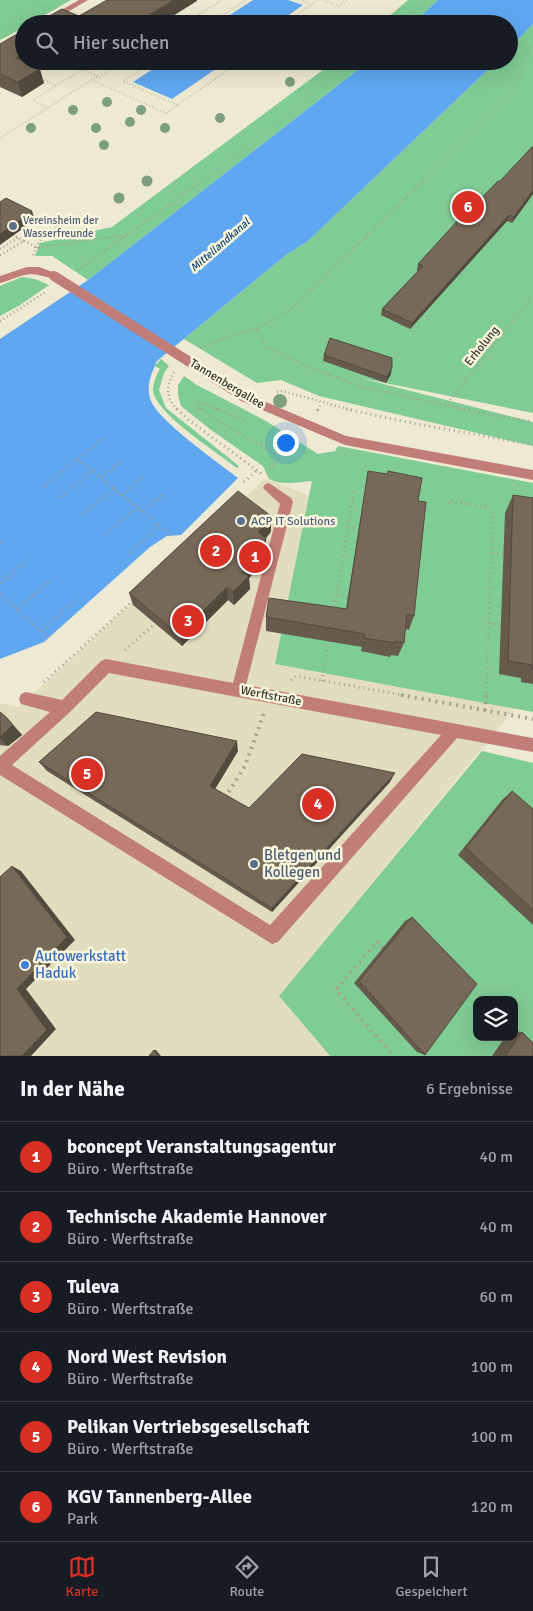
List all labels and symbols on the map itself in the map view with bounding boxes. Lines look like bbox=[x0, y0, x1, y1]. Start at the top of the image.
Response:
pin: 6 bbox=[452, 188, 484, 226]
place label: Vereinsheim der Wasserfreunde bbox=[23, 214, 98, 240]
water label: Mittellandkanal bbox=[188, 215, 253, 274]
marker: Vereinsheim der Wasserfreunde bbox=[7, 220, 19, 232]
street label: Erholung bbox=[461, 323, 503, 369]
street label: Tannenbergallee bbox=[187, 356, 267, 412]
your location bbox=[273, 430, 299, 456]
place label: ACP IT Solutions bbox=[251, 514, 335, 529]
marker: ACP IT Solutions bbox=[235, 515, 247, 527]
pin: 2 bbox=[200, 532, 232, 570]
pin: 1 bbox=[239, 538, 271, 576]
pin: 3 bbox=[172, 602, 204, 640]
street label: Werftstraße bbox=[239, 683, 303, 709]
pin: 5 bbox=[71, 755, 103, 793]
pin: 4 bbox=[302, 785, 334, 823]
place label: Bletgen und Kollegen bbox=[264, 846, 341, 881]
marker: Bletgen und Kollegen bbox=[248, 858, 260, 870]
place label: Autowerkstatt Haduk bbox=[35, 947, 126, 982]
marker: Autowerkstatt Haduk bbox=[19, 959, 31, 971]

